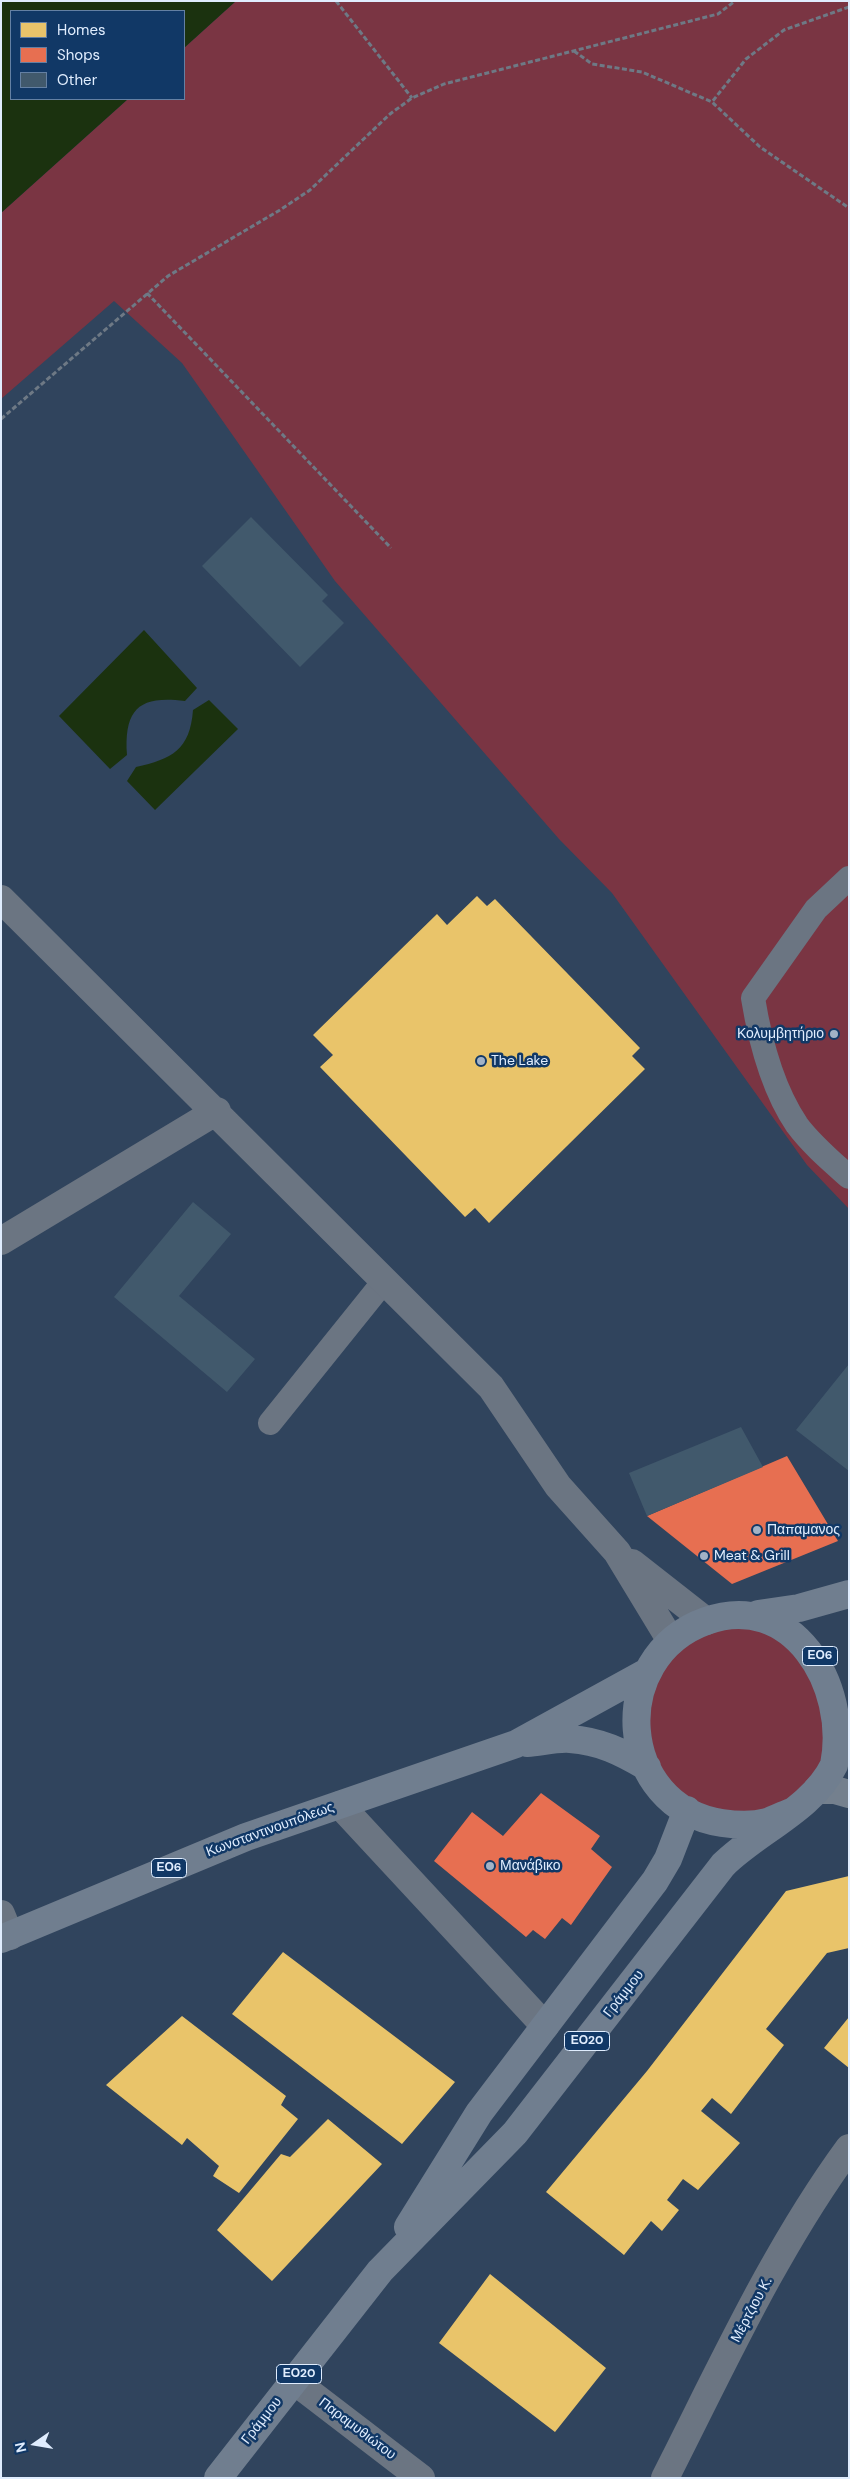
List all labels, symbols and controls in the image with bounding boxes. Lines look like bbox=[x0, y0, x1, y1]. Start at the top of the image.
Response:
legend bbox=[10, 10, 185, 100]
text: Homes bbox=[57, 20, 106, 40]
text: Shops bbox=[57, 45, 100, 65]
text: Other bbox=[57, 70, 97, 90]
place label: Κολυμβητήριο bbox=[737, 1026, 824, 1042]
marker: Κολυμβητήριο bbox=[828, 1028, 840, 1040]
place label: The Lake bbox=[491, 1053, 548, 1069]
marker: The Lake bbox=[475, 1055, 487, 1067]
place label: Παπαμανος bbox=[767, 1522, 840, 1538]
marker: Παπαμανος bbox=[751, 1524, 763, 1536]
place label: Meat & Grill bbox=[714, 1548, 790, 1564]
marker: Meat & Grill bbox=[698, 1550, 710, 1562]
road number: ΕΟ6 bbox=[802, 1646, 838, 1665]
street label: Κωνσταντινουπόλεως bbox=[204, 1799, 336, 1861]
place label: Μανάβικο bbox=[500, 1858, 561, 1874]
road number: ΕΟ6 bbox=[152, 1859, 186, 1878]
marker: Μανάβικο bbox=[484, 1860, 496, 1872]
street label: Γράμμου bbox=[600, 1967, 648, 2021]
road number: ΕΟ20 bbox=[564, 2032, 610, 2050]
street label: Μέρτζιου Κ. bbox=[728, 2275, 776, 2345]
road number: ΕΟ20 bbox=[276, 2364, 322, 2384]
street label: Γράμμου bbox=[238, 2394, 286, 2448]
street label: Παραμυθιώτου bbox=[315, 2394, 399, 2464]
north arrow bbox=[10, 2419, 60, 2469]
text: N bbox=[10, 2440, 30, 2454]

